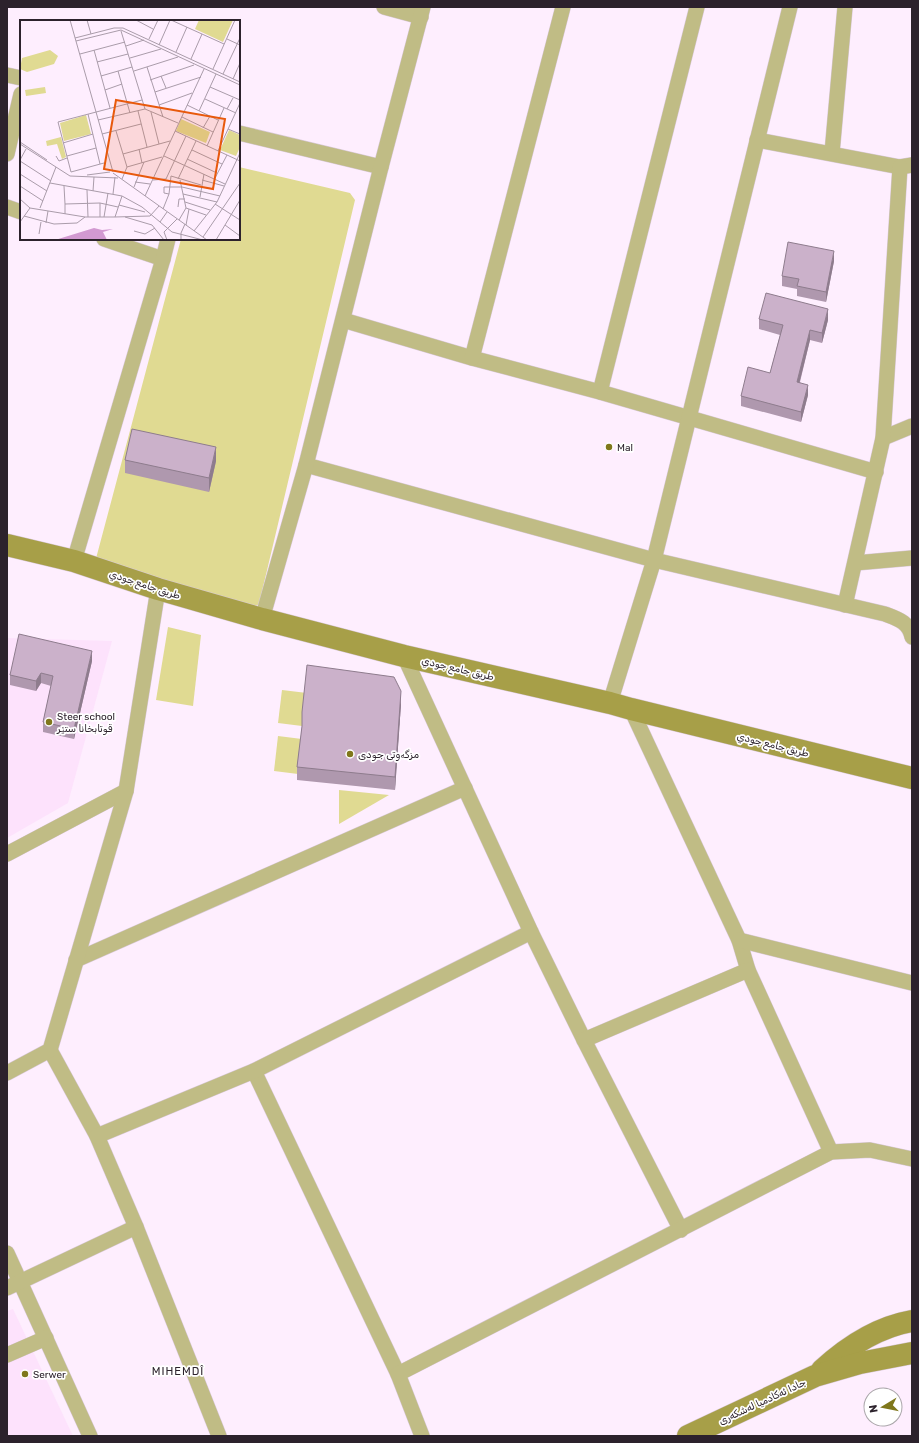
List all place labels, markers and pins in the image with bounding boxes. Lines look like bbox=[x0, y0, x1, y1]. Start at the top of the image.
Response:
marker: Mal bbox=[604, 442, 614, 452]
place label: Mal bbox=[617, 442, 633, 454]
place label: Steer school قوتابخانا ستێر bbox=[56, 711, 115, 735]
marker: Steer school قوتابخانا ستێر bbox=[44, 717, 54, 727]
marker: مزگەوتی جودی bbox=[345, 749, 355, 759]
place label: مزگەوتی جودی bbox=[358, 749, 419, 761]
marker: Serwer bbox=[20, 1369, 30, 1379]
place label: Serwer bbox=[33, 1369, 66, 1381]

